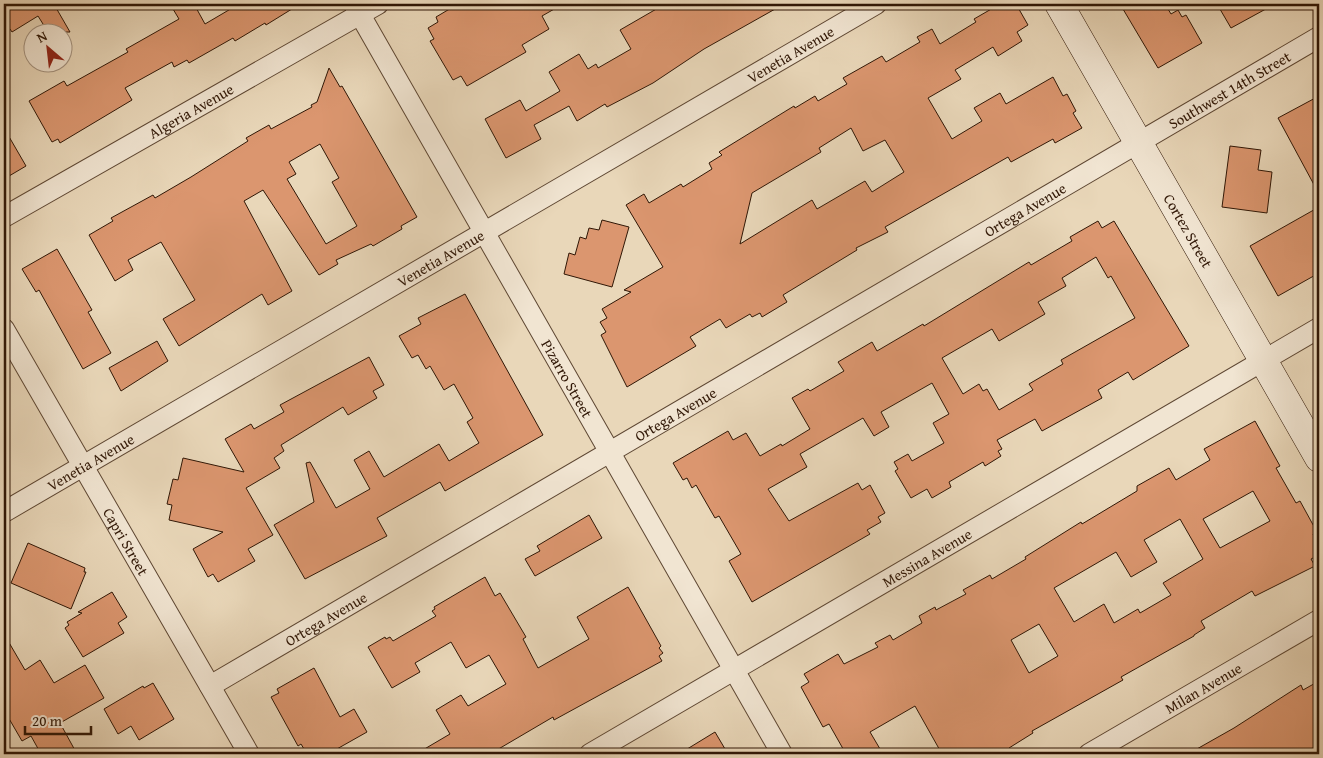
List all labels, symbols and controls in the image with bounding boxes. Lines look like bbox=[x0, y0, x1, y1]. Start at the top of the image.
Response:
street label: Venetia Avenue bbox=[743, 20, 838, 88]
north arrow bbox=[22, 22, 72, 72]
text: N bbox=[33, 25, 51, 48]
street label: Southwest 14th Street bbox=[1164, 45, 1295, 133]
street label: Algeria Avenue bbox=[144, 78, 237, 143]
street label: Ortega Avenue bbox=[980, 177, 1070, 241]
street label: Cortez Street bbox=[1159, 190, 1219, 272]
street label: Venetia Avenue bbox=[393, 224, 488, 291]
street label: Pizarro Street bbox=[537, 335, 599, 422]
street label: Ortega Avenue bbox=[630, 382, 720, 446]
street label: Venetia Avenue bbox=[43, 428, 138, 495]
street label: Capri Street bbox=[99, 504, 155, 580]
street label: Messina Avenue bbox=[878, 523, 975, 592]
street label: Ortega Avenue bbox=[281, 586, 371, 651]
street label: Milan Avenue bbox=[1161, 657, 1245, 718]
scale bar bbox=[25, 703, 91, 735]
text: 20 m bbox=[32, 710, 63, 731]

